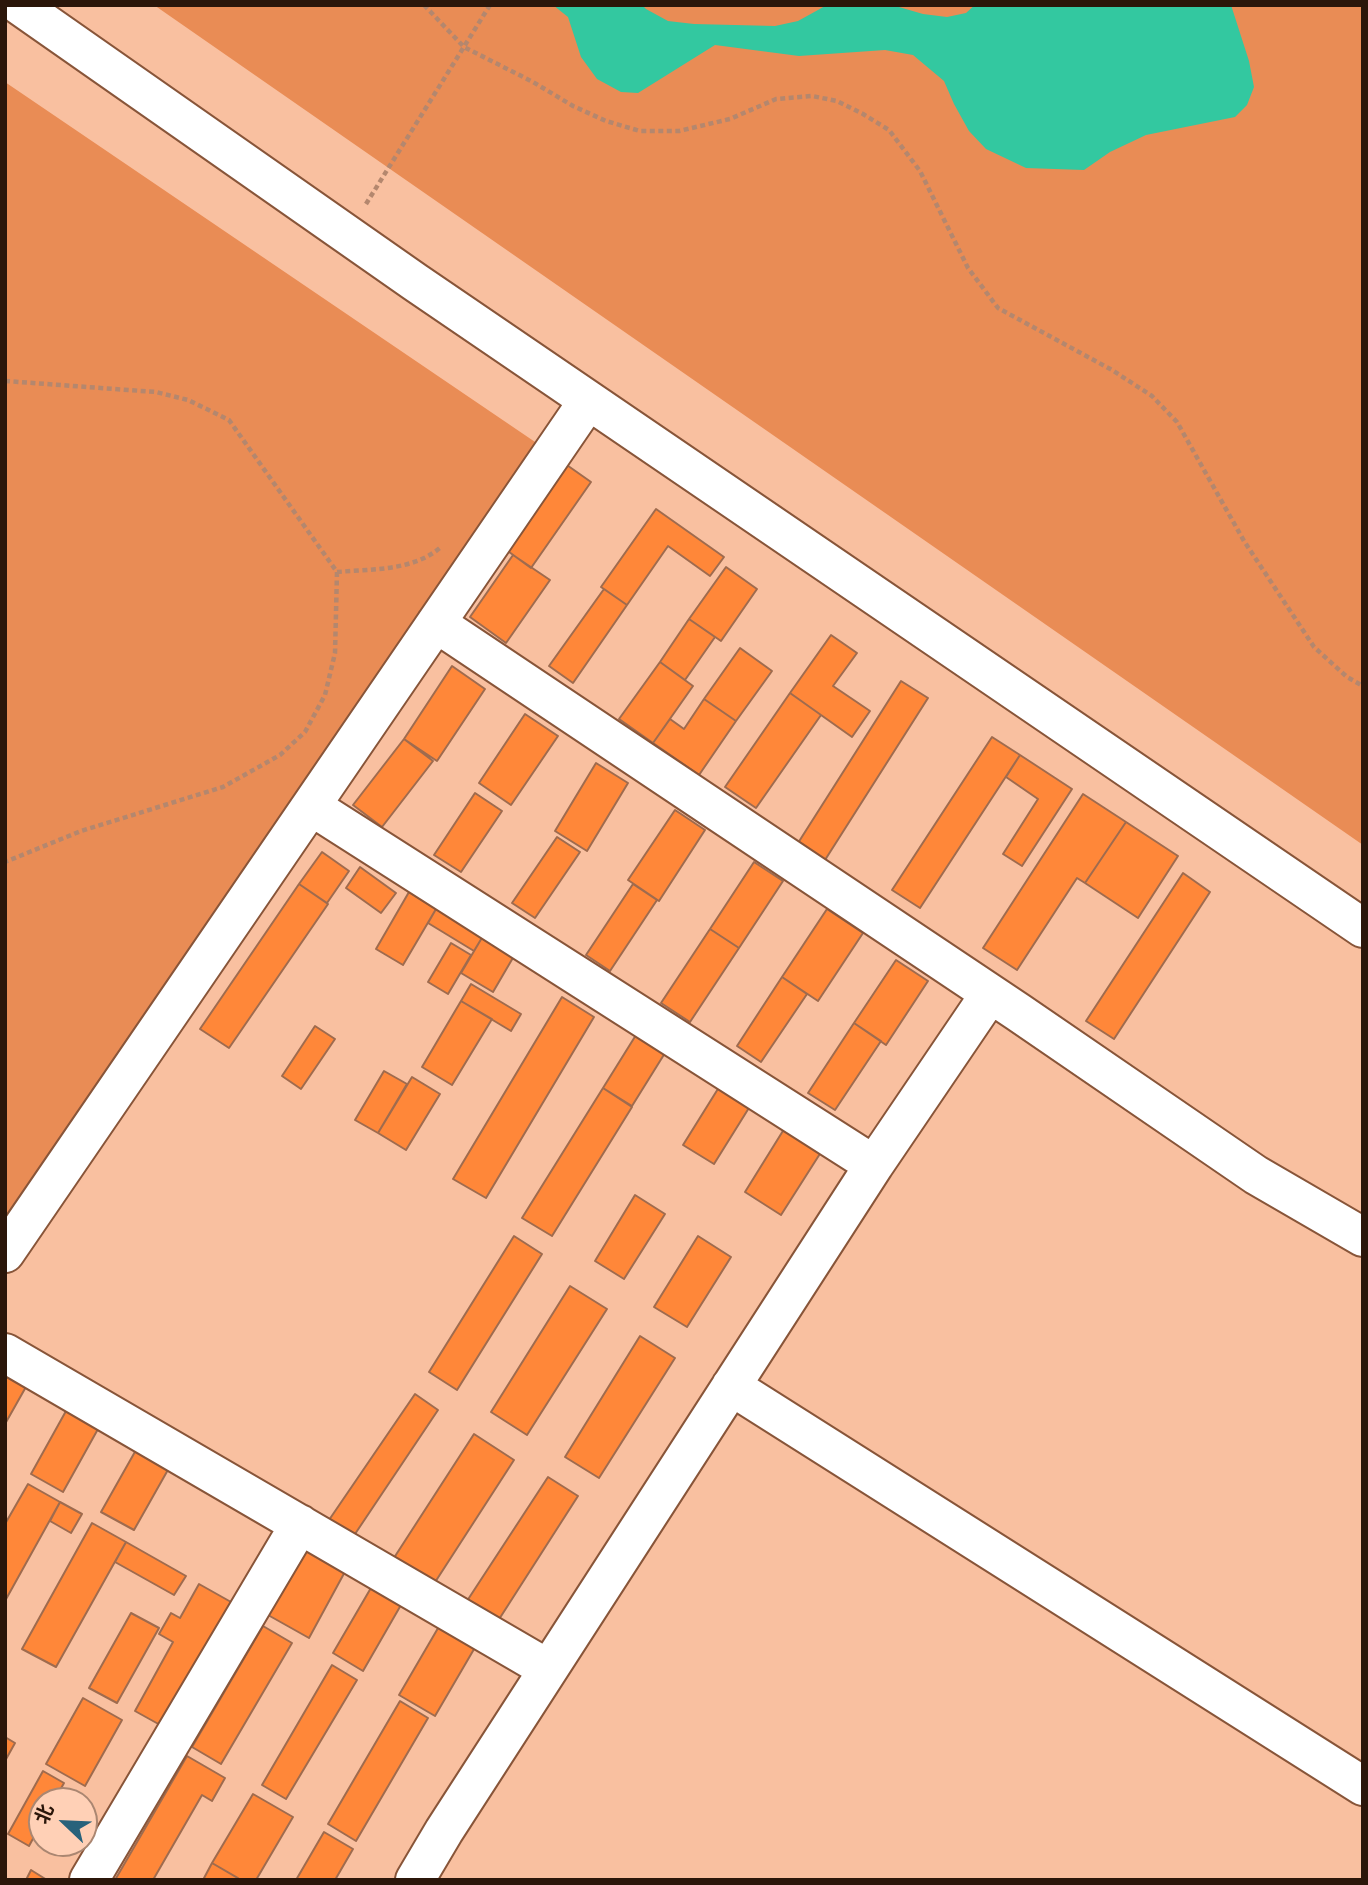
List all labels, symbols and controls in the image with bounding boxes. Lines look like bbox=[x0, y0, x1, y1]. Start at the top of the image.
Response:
north arrow bbox=[28, 1787, 98, 1857]
text: 北 bbox=[33, 1802, 58, 1827]

